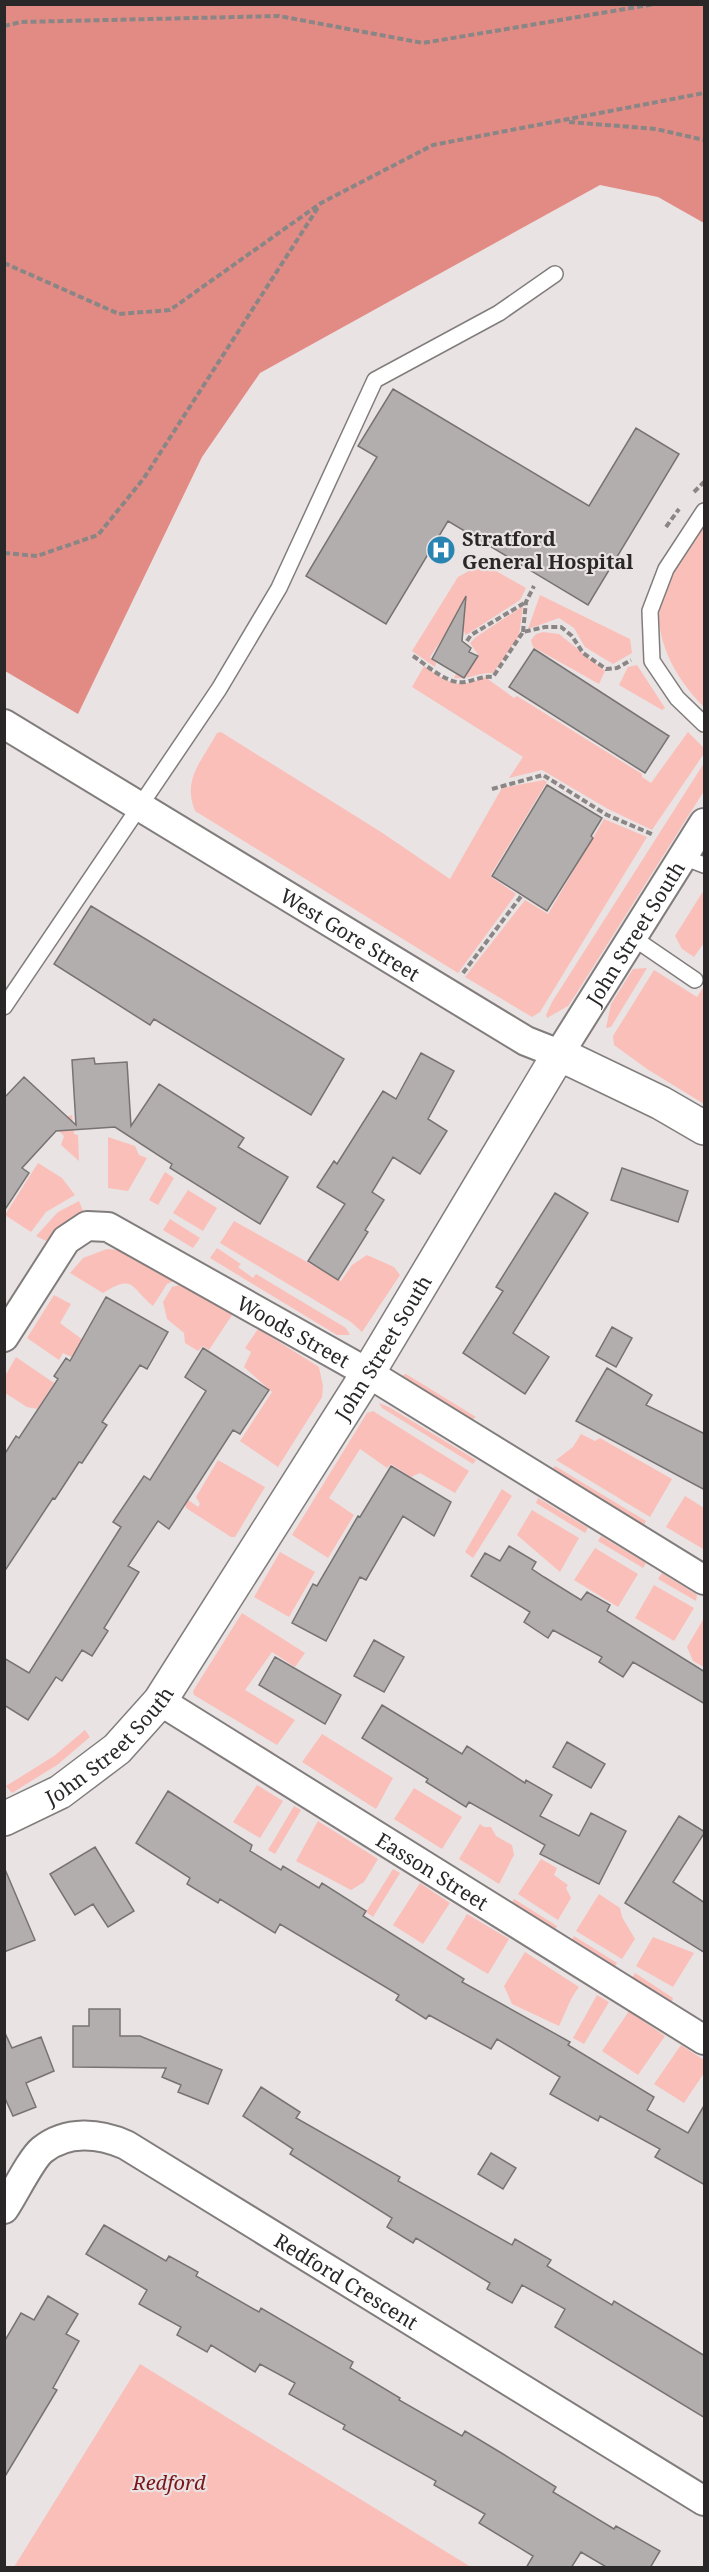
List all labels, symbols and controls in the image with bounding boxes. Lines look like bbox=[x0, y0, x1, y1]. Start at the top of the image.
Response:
place label: Stratford General Hospital bbox=[462, 525, 633, 575]
hospital icon: Stratford General Hospital bbox=[425, 534, 457, 566]
street label: John Street South bbox=[579, 856, 690, 1011]
street label: West Gore Street bbox=[275, 881, 425, 987]
street label: John Street South bbox=[328, 1269, 437, 1426]
street label: Woods Street bbox=[232, 1289, 355, 1374]
street label: John Street South bbox=[40, 1681, 179, 1811]
street label: Easson Street bbox=[371, 1826, 494, 1916]
street label: Redford Crescent bbox=[270, 2226, 423, 2335]
park label: Redford bbox=[131, 2469, 206, 2496]

